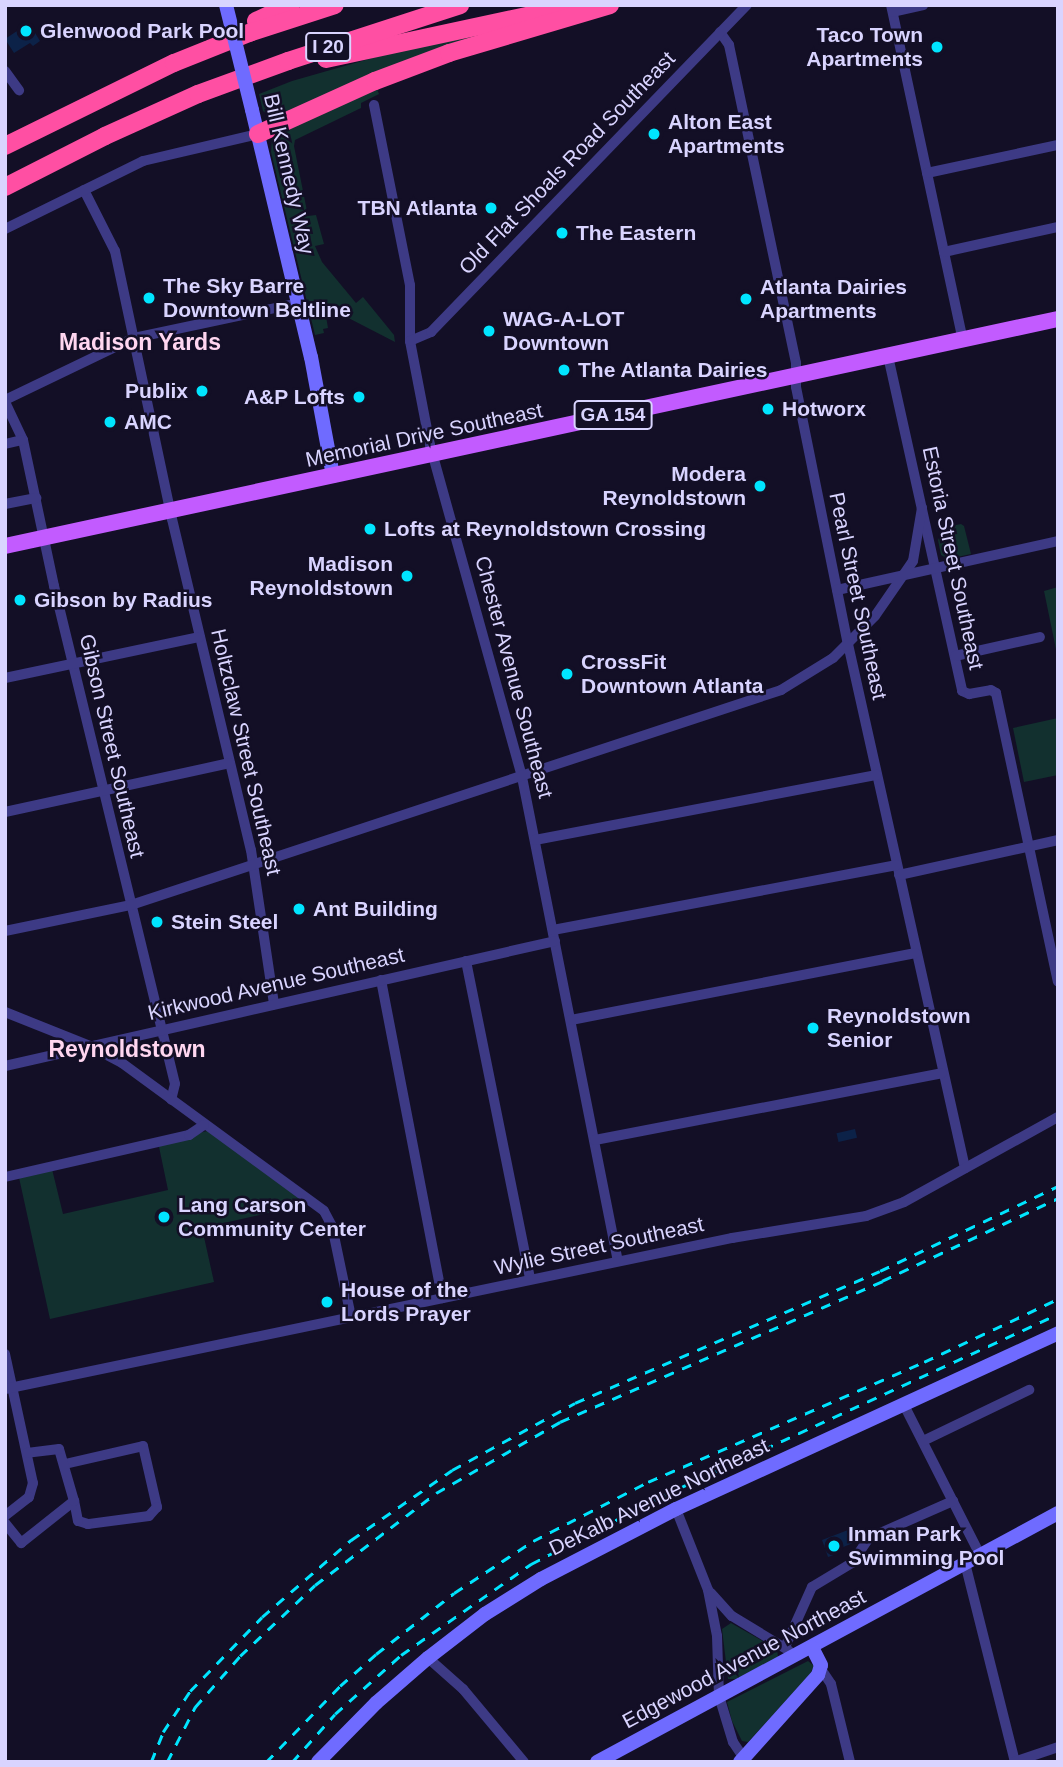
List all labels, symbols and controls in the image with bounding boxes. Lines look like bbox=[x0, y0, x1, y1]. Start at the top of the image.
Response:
place label: Glenwood Park Pool bbox=[40, 18, 244, 44]
place label: Taco Town Apartments bbox=[806, 22, 923, 72]
marker: Glenwood Park Pool bbox=[18, 23, 34, 39]
road number: I 20 bbox=[304, 32, 352, 62]
marker: Taco Town Apartments bbox=[929, 39, 945, 55]
street label: Old Flat Shoals Road Southeast bbox=[454, 46, 680, 280]
street label: Bill Kennedy Way bbox=[258, 91, 320, 257]
place label: Alton East Apartments bbox=[668, 109, 785, 159]
marker: Alton East Apartments bbox=[646, 126, 662, 142]
place label: TBN Atlanta bbox=[357, 195, 477, 221]
marker: TBN Atlanta bbox=[483, 200, 499, 216]
place label: The Eastern bbox=[576, 220, 696, 246]
marker: The Eastern bbox=[554, 225, 570, 241]
place label: The Sky Barre Downtown Beltline bbox=[163, 273, 351, 323]
place label: Atlanta Dairies Apartments bbox=[760, 274, 907, 324]
marker: The Sky Barre Downtown Beltline bbox=[141, 290, 157, 306]
marker: Atlanta Dairies Apartments bbox=[738, 291, 754, 307]
place label: WAG-A-LOT Downtown bbox=[503, 306, 624, 356]
marker: WAG-A-LOT Downtown bbox=[481, 323, 497, 339]
district label: Madison Yards bbox=[59, 328, 221, 356]
place label: The Atlanta Dairies bbox=[578, 357, 768, 383]
marker: The Atlanta Dairies bbox=[556, 362, 572, 378]
place label: Publix bbox=[125, 378, 188, 404]
marker: Publix bbox=[194, 383, 210, 399]
place label: A&P Lofts bbox=[244, 384, 345, 410]
marker: A&P Lofts bbox=[351, 389, 367, 405]
place label: Hotworx bbox=[782, 396, 866, 422]
street label: Memorial Drive Southeast bbox=[303, 398, 545, 472]
road number: GA 154 bbox=[573, 400, 653, 430]
marker: Hotworx bbox=[760, 401, 776, 417]
place label: AMC bbox=[124, 409, 172, 435]
marker: AMC bbox=[102, 414, 118, 430]
street label: Estoria Street Southeast bbox=[917, 444, 989, 672]
place label: Modera Reynoldstown bbox=[602, 461, 746, 511]
marker: Modera Reynoldstown bbox=[752, 478, 768, 494]
street label: Pearl Street Southeast bbox=[824, 490, 892, 702]
place label: Lofts at Reynoldstown Crossing bbox=[384, 516, 706, 542]
marker: Lofts at Reynoldstown Crossing bbox=[362, 521, 378, 537]
place label: Madison Reynoldstown bbox=[249, 551, 393, 601]
street label: Chester Avenue Southeast bbox=[469, 553, 559, 801]
marker: Madison Reynoldstown bbox=[399, 568, 415, 584]
place label: Gibson by Radius bbox=[34, 587, 213, 613]
marker: Gibson by Radius bbox=[12, 592, 28, 608]
street label: Holtzclaw Street Southeast bbox=[205, 626, 287, 878]
street label: Gibson Street Southeast bbox=[74, 632, 150, 860]
place label: CrossFit Downtown Atlanta bbox=[581, 649, 764, 699]
marker: CrossFit Downtown Atlanta bbox=[559, 666, 575, 682]
place label: Ant Building bbox=[313, 896, 438, 922]
marker: Ant Building bbox=[291, 901, 307, 917]
place label: Stein Steel bbox=[171, 909, 278, 935]
marker: Stein Steel bbox=[149, 914, 165, 930]
street label: Kirkwood Avenue Southeast bbox=[145, 942, 407, 1026]
place label: Reynoldstown Senior bbox=[827, 1003, 971, 1053]
marker: Reynoldstown Senior bbox=[805, 1020, 821, 1036]
district label: Reynoldstown bbox=[48, 1035, 206, 1063]
place label: Lang Carson Community Center bbox=[178, 1192, 366, 1242]
marker: Lang Carson Community Center bbox=[156, 1209, 172, 1225]
street label: Wylie Street Southeast bbox=[492, 1211, 706, 1281]
place label: House of the Lords Prayer bbox=[341, 1277, 471, 1327]
marker: House of the Lords Prayer bbox=[319, 1294, 335, 1310]
street label: DeKalb Avenue Northeast bbox=[545, 1433, 773, 1561]
place label: Inman Park Swimming Pool bbox=[848, 1521, 1004, 1571]
marker: Inman Park Swimming Pool bbox=[826, 1538, 842, 1554]
street label: Edgewood Avenue Northeast bbox=[618, 1584, 870, 1734]

